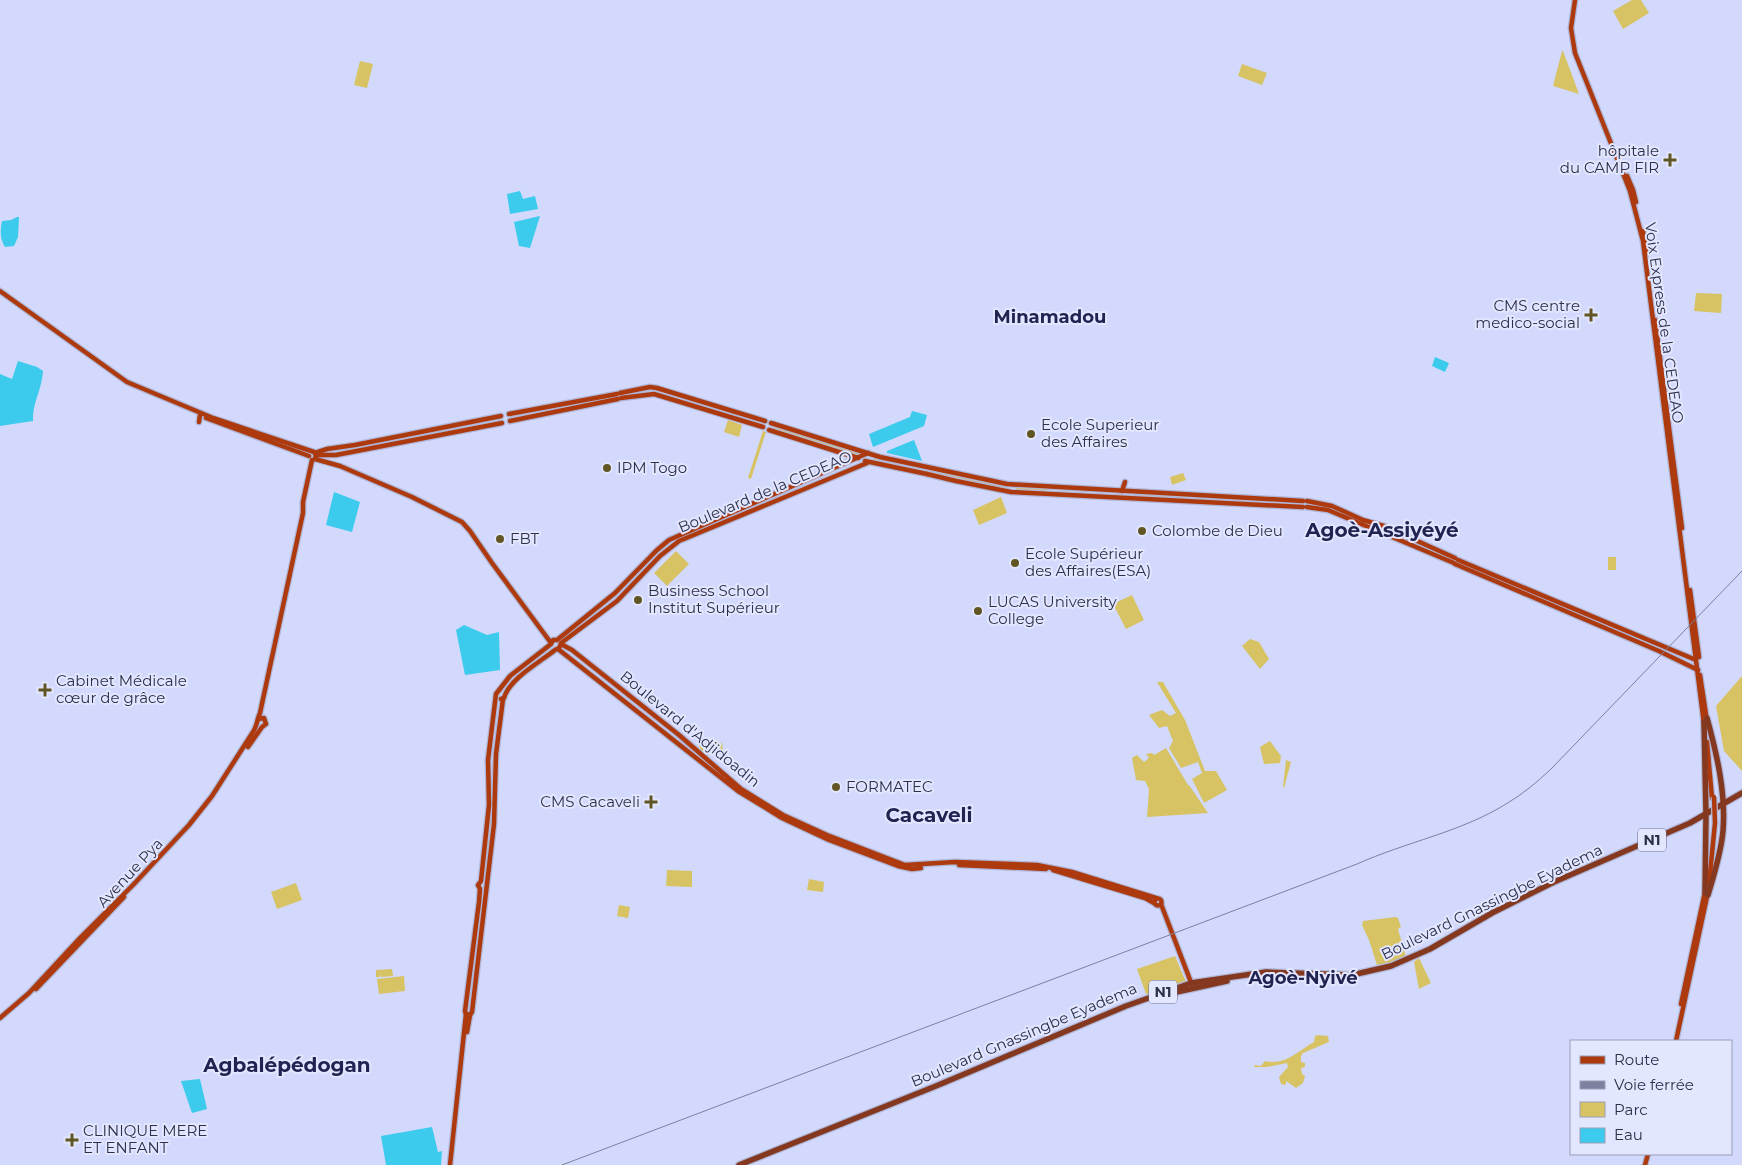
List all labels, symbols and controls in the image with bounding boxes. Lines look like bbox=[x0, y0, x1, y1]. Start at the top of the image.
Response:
place label: hôpitale du CAMP FIR bbox=[1560, 141, 1659, 177]
marker: hôpitale du CAMP FIR bbox=[1663, 153, 1677, 167]
street label: Voix Express de la CEDEAO bbox=[1641, 221, 1688, 425]
place label: CMS centre medico-social bbox=[1475, 296, 1580, 332]
district label: Minamadou bbox=[994, 306, 1106, 328]
marker: CMS centre medico-social bbox=[1584, 308, 1598, 322]
place label: Ecole Superieur des Affaires bbox=[1041, 415, 1159, 451]
marker: Ecole Superieur des Affaires bbox=[1025, 428, 1037, 440]
street label: Boulevard de la CEDEAO bbox=[675, 446, 854, 537]
place label: IPM Togo bbox=[617, 458, 687, 477]
marker: IPM Togo bbox=[601, 462, 613, 474]
district label: Agoè-Assiyéyé bbox=[1304, 518, 1459, 542]
place label: Colombe de Dieu bbox=[1152, 521, 1283, 540]
marker: Colombe de Dieu bbox=[1136, 525, 1148, 537]
place label: FBT bbox=[510, 529, 540, 548]
marker: FBT bbox=[494, 533, 506, 545]
place label: Ecole Supérieur des Affaires(ESA) bbox=[1025, 544, 1151, 580]
marker: Ecole Supérieur des Affaires(ESA) bbox=[1009, 557, 1021, 569]
place label: Business School Institut Supérieur bbox=[648, 581, 780, 617]
place label: LUCAS University College bbox=[988, 592, 1118, 628]
marker: Business School Institut Supérieur bbox=[632, 594, 644, 606]
marker: LUCAS University College bbox=[972, 605, 984, 617]
street label: Boulevard d'Adjidoadin bbox=[616, 666, 764, 791]
place label: Cabinet Médicale cœur de grâce bbox=[56, 671, 187, 707]
marker: Cabinet Médicale cœur de grâce bbox=[38, 683, 52, 697]
place label: FORMATEC bbox=[846, 777, 933, 796]
marker: FORMATEC bbox=[830, 781, 842, 793]
place label: CMS Cacaveli bbox=[540, 792, 640, 811]
marker: CMS Cacaveli bbox=[644, 795, 658, 809]
district label: Cacaveli bbox=[885, 803, 973, 827]
road number: N1 bbox=[1638, 828, 1666, 852]
street label: Avenue Pya bbox=[93, 834, 167, 911]
street label: Boulevard Gnassingbe Eyadema bbox=[1378, 840, 1606, 964]
district label: Agoè-Nyivé bbox=[1247, 967, 1358, 989]
street label: Boulevard Gnassingbe Eyadema bbox=[908, 978, 1140, 1091]
road number: N1 bbox=[1149, 980, 1177, 1004]
legend bbox=[1570, 1040, 1732, 1155]
text: Route bbox=[1614, 1050, 1659, 1069]
district label: Agbalépédogan bbox=[202, 1053, 371, 1077]
text: Voie ferrée bbox=[1614, 1075, 1694, 1094]
text: Parc bbox=[1614, 1100, 1648, 1119]
place label: CLINIQUE MERE ET ENFANT bbox=[83, 1121, 207, 1157]
text: Eau bbox=[1614, 1125, 1643, 1144]
marker: CLINIQUE MERE ET ENFANT bbox=[65, 1133, 79, 1147]

